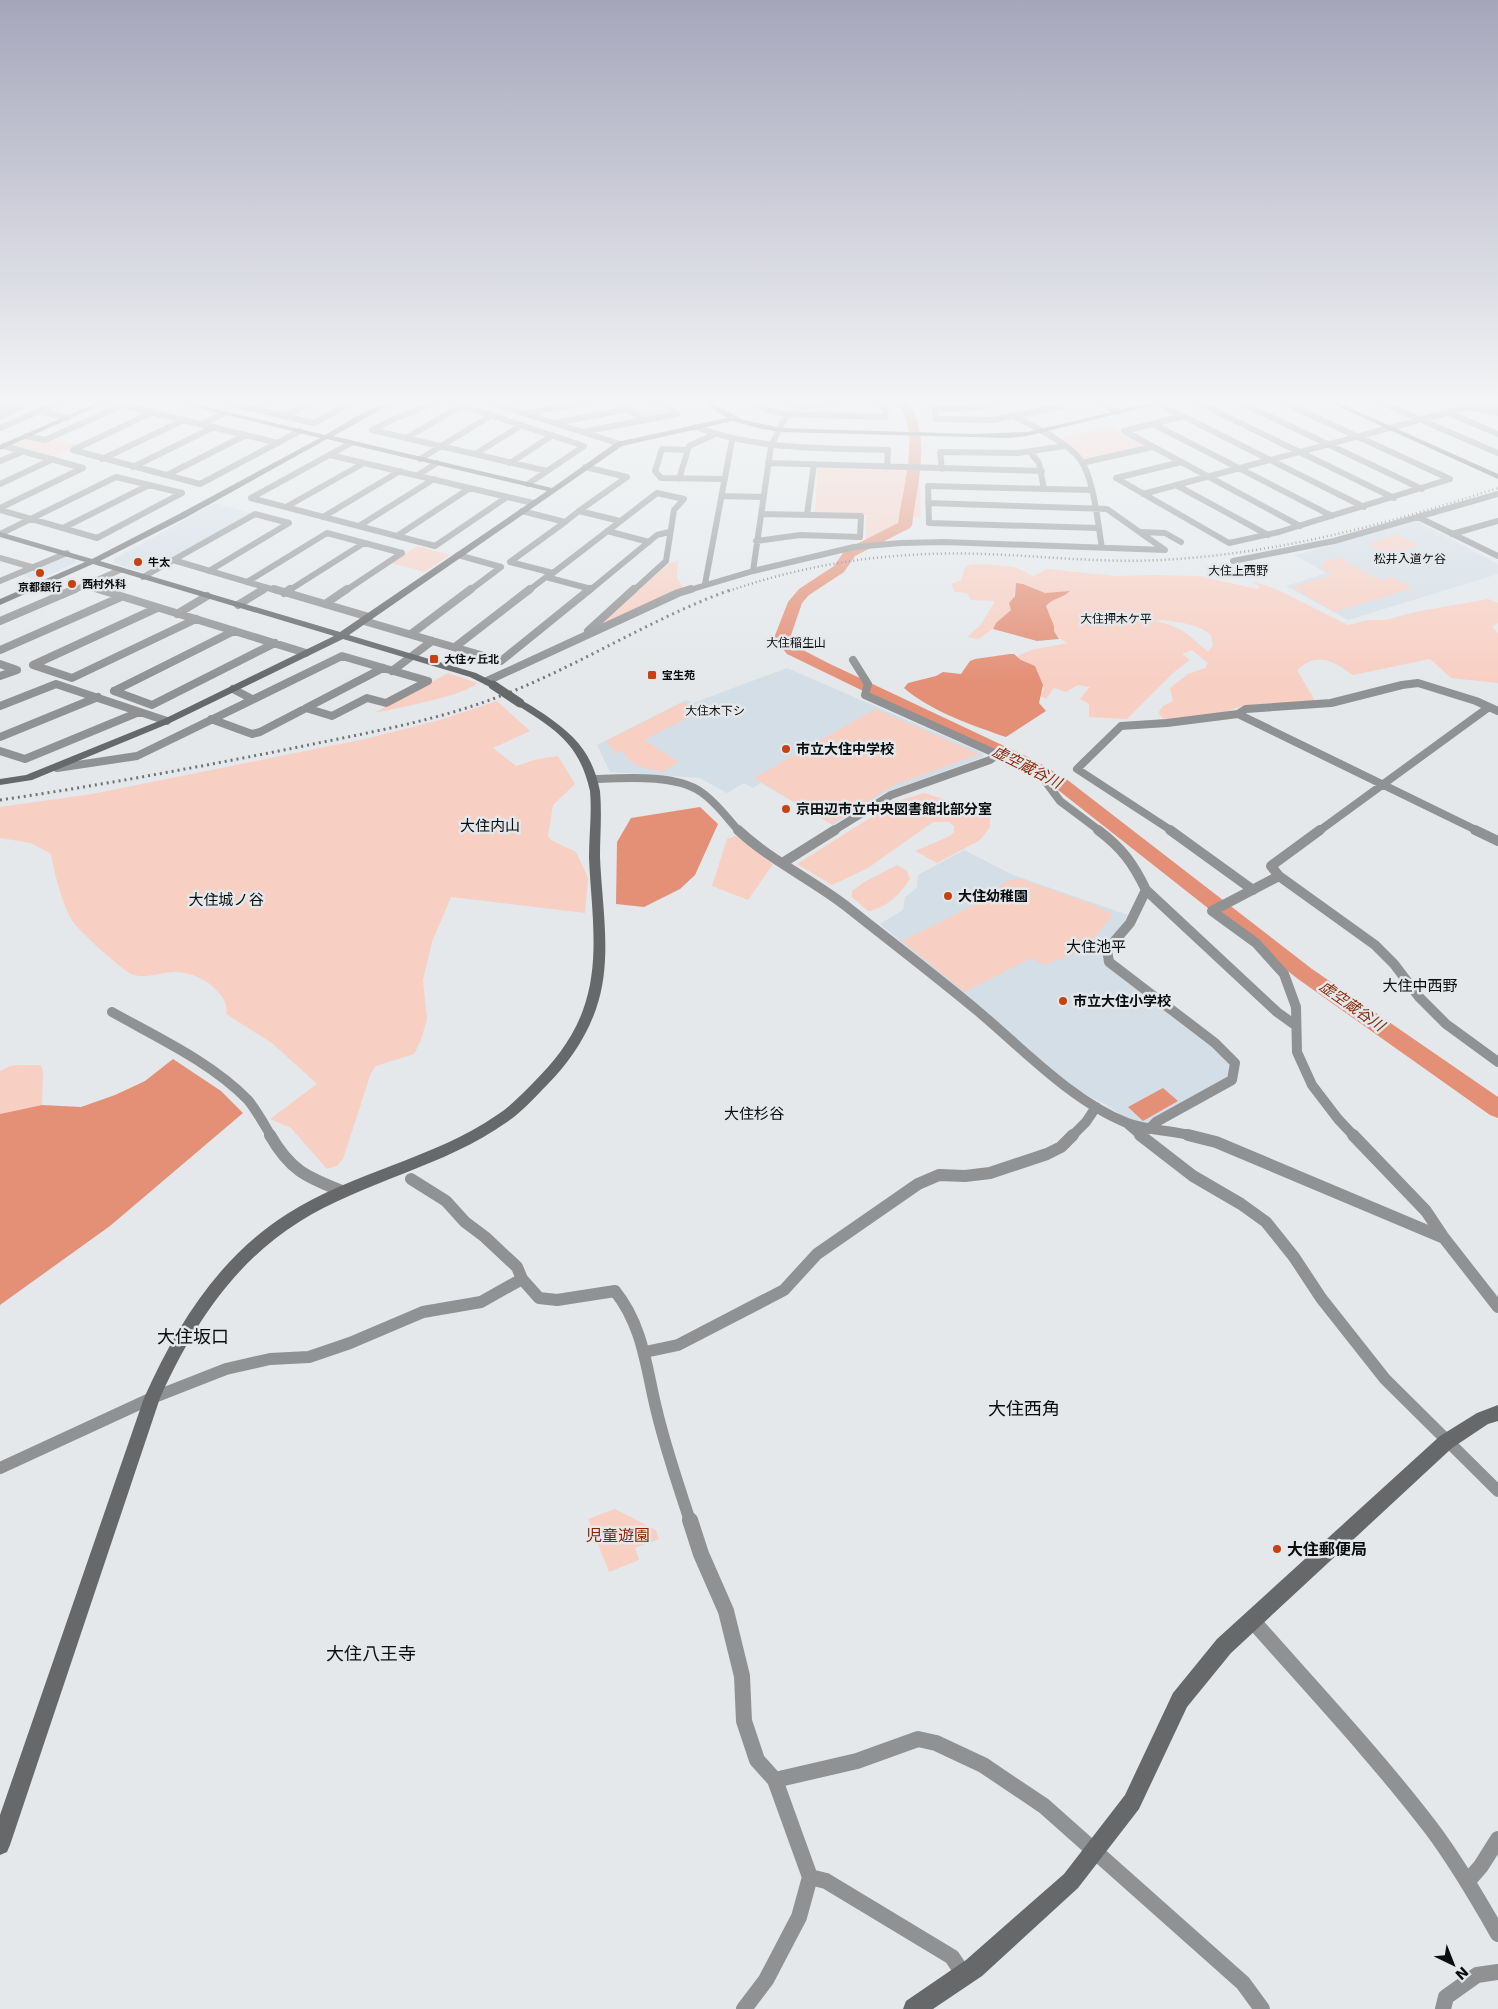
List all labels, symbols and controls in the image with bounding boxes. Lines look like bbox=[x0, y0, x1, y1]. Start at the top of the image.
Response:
district label: 松井入道ケ谷 bbox=[1374, 552, 1446, 566]
marker: 牛太 bbox=[132, 556, 144, 568]
place label: 牛太 bbox=[148, 556, 170, 569]
district label: 大住上西野 bbox=[1208, 564, 1268, 578]
marker: 京都銀行 bbox=[34, 567, 46, 579]
marker: 西村外科 bbox=[66, 578, 78, 590]
place label: 西村外科 bbox=[82, 578, 126, 591]
place label: 京都銀行 bbox=[18, 581, 62, 594]
district label: 大住押木ケ平 bbox=[1080, 612, 1152, 626]
district label: 大住稲生山 bbox=[766, 636, 826, 650]
marker: 大住ヶ丘北 bbox=[428, 653, 440, 665]
place label: 大住ヶ丘北 bbox=[444, 653, 499, 666]
marker: 宝生苑 bbox=[646, 669, 658, 681]
place label: 宝生苑 bbox=[662, 669, 695, 682]
district label: 大住木下シ bbox=[685, 704, 745, 718]
place label: 市立大住中学校 bbox=[796, 741, 894, 757]
water label: 虚空蔵谷川 bbox=[989, 742, 1066, 793]
marker: 市立大住中学校 bbox=[780, 743, 792, 755]
place label: 京田辺市立中央図書館北部分室 bbox=[796, 801, 992, 817]
marker: 京田辺市立中央図書館北部分室 bbox=[780, 803, 792, 815]
district label: 大住内山 bbox=[460, 817, 520, 835]
place label: 大住幼稚園 bbox=[958, 888, 1028, 904]
marker: 大住幼稚園 bbox=[942, 890, 954, 902]
district label: 大住城ノ谷 bbox=[188, 891, 264, 909]
district label: 大住池平 bbox=[1066, 938, 1126, 956]
water label: 虚空蔵谷川 bbox=[1316, 977, 1390, 1036]
district label: 大住中西野 bbox=[1382, 977, 1458, 995]
place label: 市立大住小学校 bbox=[1073, 993, 1171, 1009]
marker: 市立大住小学校 bbox=[1057, 995, 1069, 1007]
district label: 大住杉谷 bbox=[724, 1105, 784, 1123]
district label: 大住坂口 bbox=[157, 1326, 229, 1347]
district label: 大住西角 bbox=[988, 1398, 1060, 1419]
park label: 児童遊園 bbox=[586, 1526, 650, 1545]
place label: 大住郵便局 bbox=[1287, 1540, 1367, 1559]
marker: 大住郵便局 bbox=[1271, 1543, 1283, 1555]
district label: 大住八王寺 bbox=[326, 1643, 416, 1664]
north arrow bbox=[1428, 1939, 1478, 1989]
text: N bbox=[1452, 1964, 1472, 1983]

